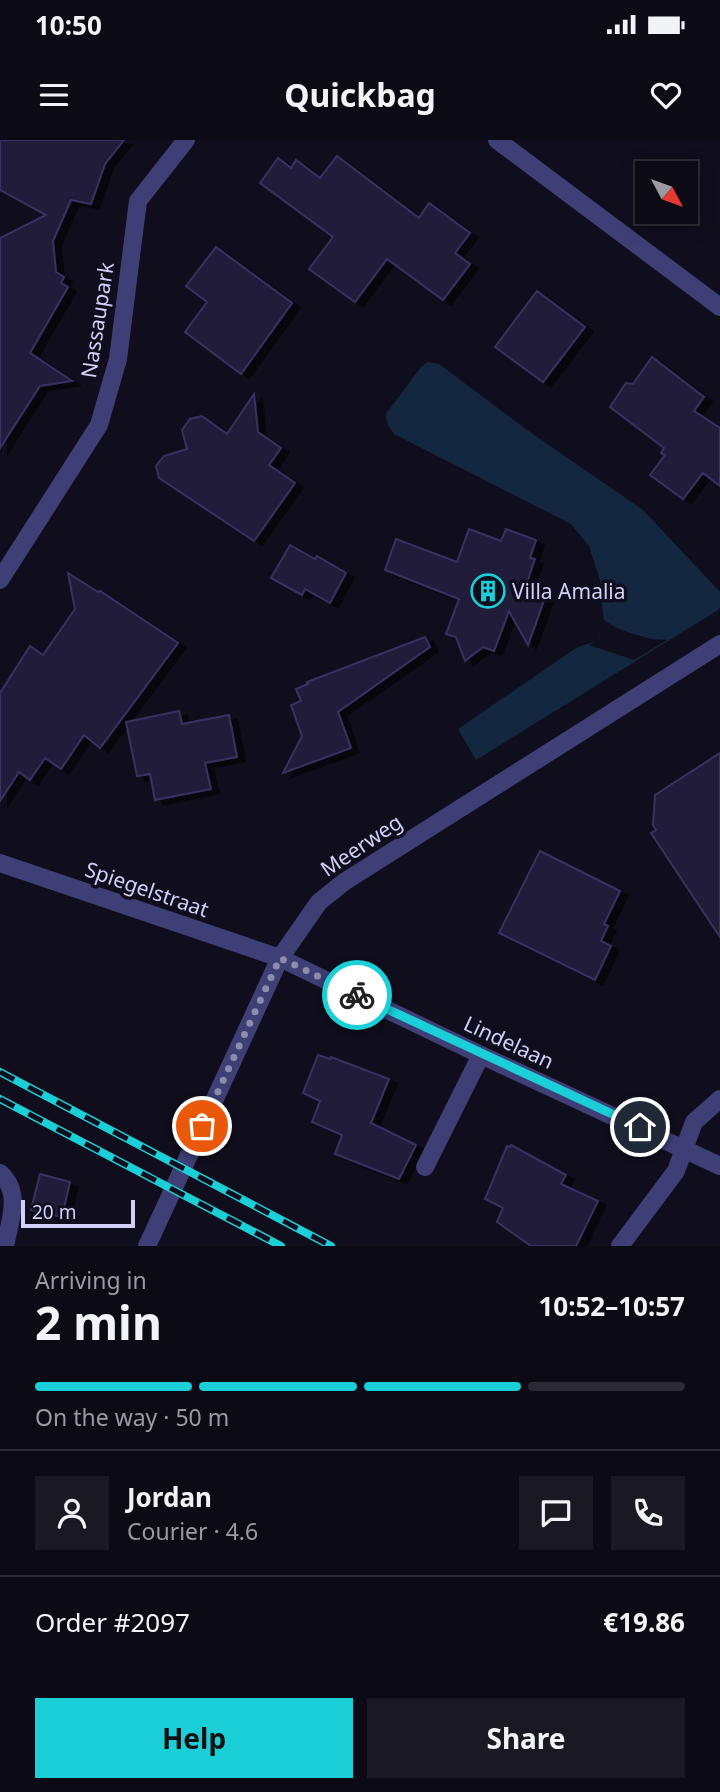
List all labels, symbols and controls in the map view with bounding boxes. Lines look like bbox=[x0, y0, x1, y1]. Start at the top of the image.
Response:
text: 10:50 bbox=[35, 7, 102, 43]
text: Quickbag bbox=[284, 73, 436, 116]
icon: menu bbox=[35, 76, 73, 114]
icon: heart bbox=[647, 76, 685, 114]
north arrow bbox=[635, 161, 698, 224]
map controls bbox=[635, 161, 698, 224]
street label: Nassaupark bbox=[74, 259, 120, 380]
building icon: Villa Amalia bbox=[469, 572, 507, 610]
place label: Villa Amalia bbox=[512, 577, 626, 605]
street label: Meerweg bbox=[315, 807, 407, 883]
street label: Spiegelstraat bbox=[81, 855, 213, 923]
courier bbox=[322, 960, 392, 1030]
icon: bike bbox=[338, 976, 376, 1014]
street label: Lindelaan bbox=[460, 1009, 558, 1075]
pin bbox=[172, 1096, 232, 1156]
pin bbox=[610, 1097, 670, 1157]
icon: bag bbox=[183, 1107, 221, 1145]
icon: home bbox=[621, 1108, 659, 1146]
scale bar bbox=[21, 1197, 135, 1229]
text: 20 m bbox=[32, 1199, 76, 1225]
text: Arriving in bbox=[35, 1264, 147, 1296]
text: 10:52–10:57 bbox=[538, 1288, 685, 1324]
text: 2 min bbox=[35, 1291, 162, 1353]
text: On the way · 50 m bbox=[35, 1401, 229, 1433]
button: person bbox=[35, 1476, 109, 1550]
button: chat bbox=[519, 1476, 593, 1550]
button: phone bbox=[611, 1476, 685, 1550]
text: Jordan bbox=[127, 1479, 212, 1515]
text: Courier · 4.6 bbox=[127, 1515, 258, 1547]
text: Order #2097 bbox=[35, 1604, 190, 1640]
text: €19.86 bbox=[603, 1604, 685, 1640]
button: Help bbox=[35, 1698, 353, 1778]
button: Share bbox=[367, 1698, 685, 1778]

